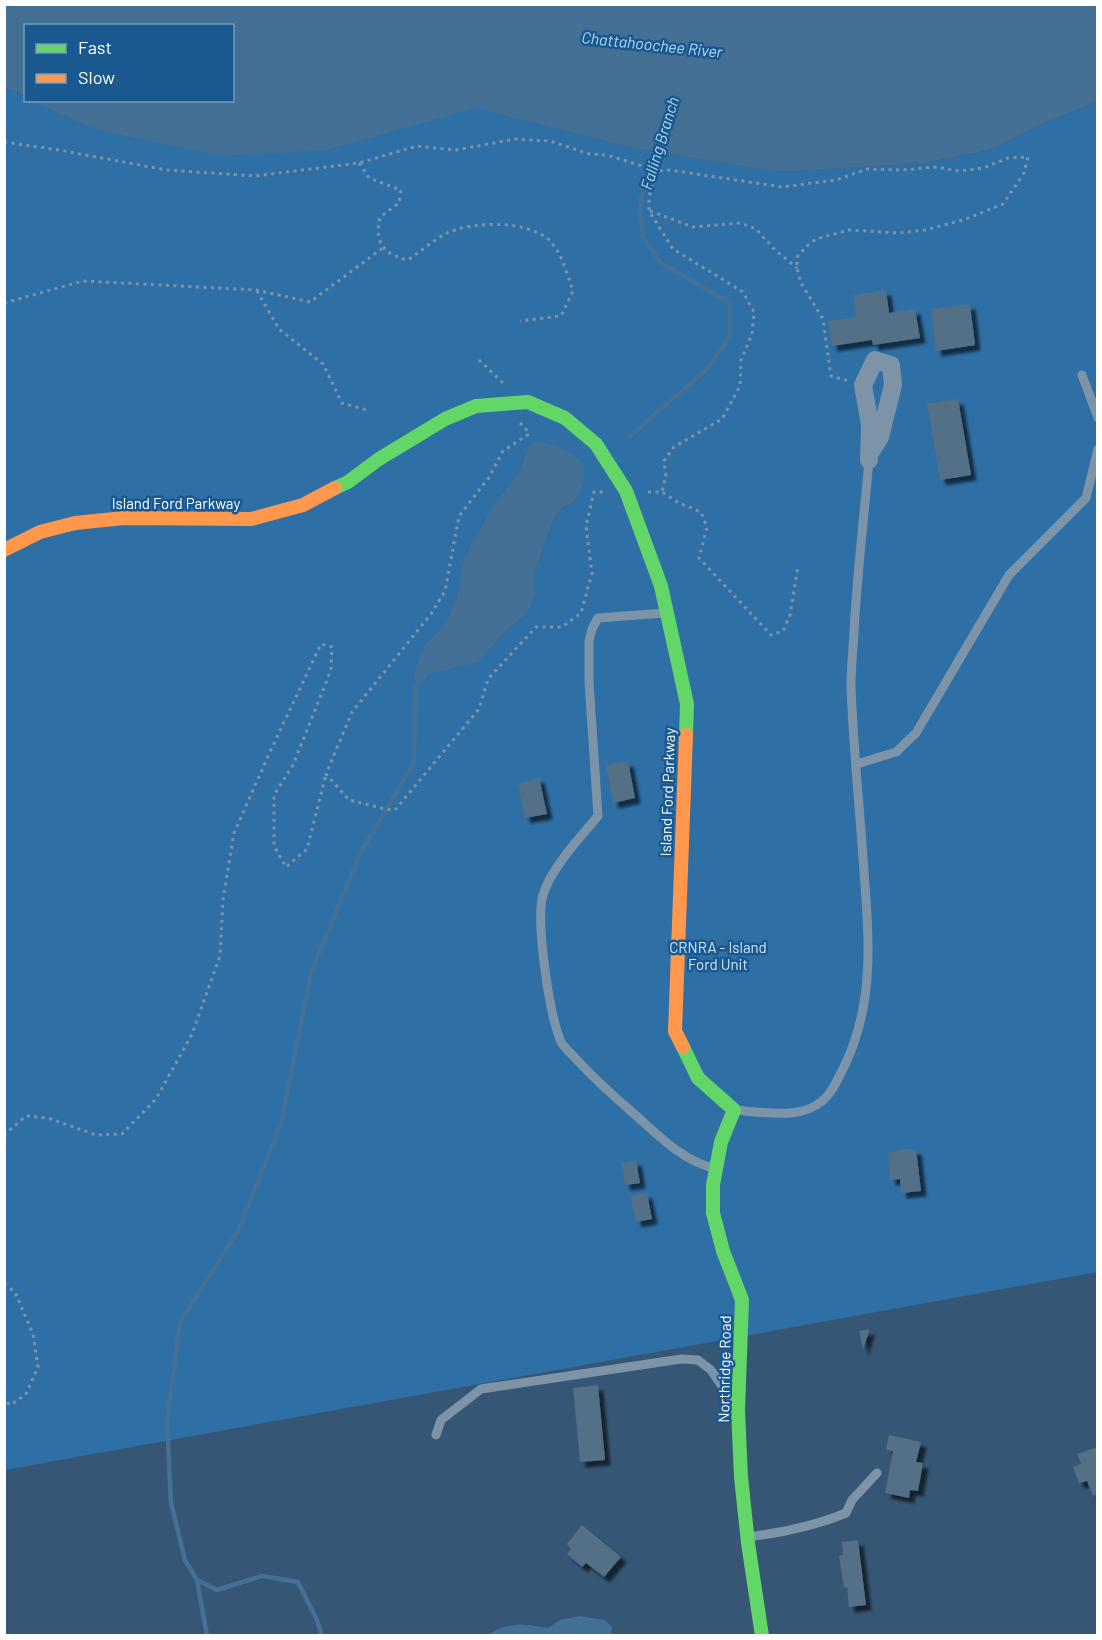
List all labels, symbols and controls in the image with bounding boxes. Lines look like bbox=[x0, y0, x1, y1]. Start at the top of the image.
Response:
legend bbox=[24, 24, 234, 102]
water label: Chattahoochee River bbox=[581, 27, 725, 61]
text: Fast bbox=[78, 36, 112, 58]
text: Slow bbox=[78, 66, 115, 88]
water label: Falling Branch bbox=[636, 94, 682, 192]
street label: Island Ford Parkway bbox=[112, 494, 240, 512]
street label: Island Ford Parkway bbox=[656, 727, 678, 857]
park label: CRNRA - Island Ford Unit bbox=[669, 938, 767, 973]
street label: Northridge Road bbox=[714, 1315, 734, 1423]

